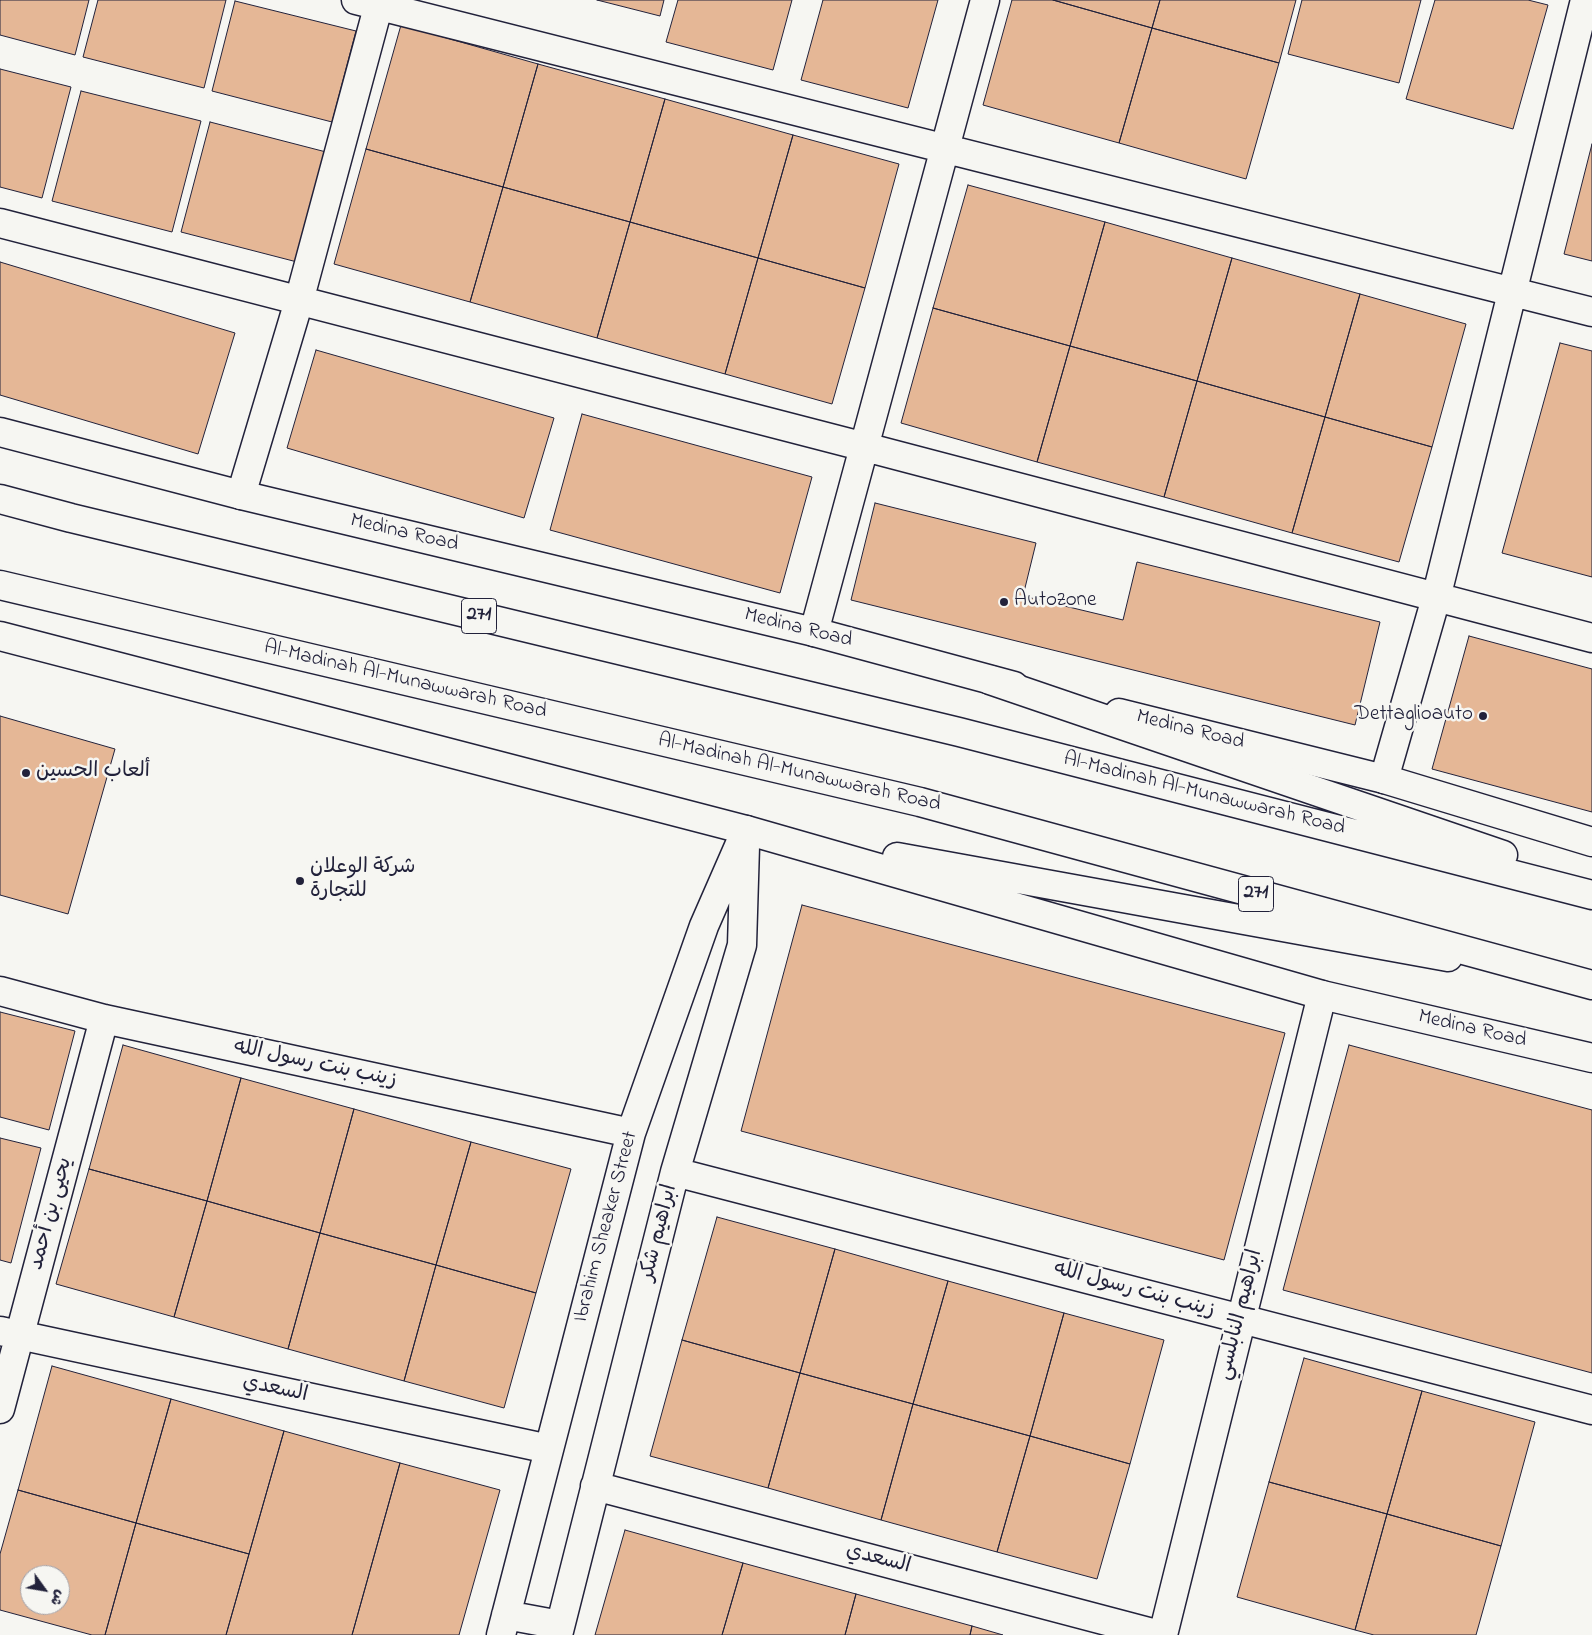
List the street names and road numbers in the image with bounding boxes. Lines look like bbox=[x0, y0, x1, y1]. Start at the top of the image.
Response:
street label: Medina Road bbox=[347, 509, 461, 559]
road number: 271 bbox=[462, 598, 496, 634]
street label: Medina Road bbox=[741, 603, 855, 655]
street label: Al-Madinah Al-Munawwarah Road bbox=[261, 636, 549, 726]
street label: Medina Road bbox=[1133, 705, 1247, 757]
street label: Al-Madinah Al-Munawwarah Road bbox=[655, 729, 943, 819]
street label: Al-Madinah Al-Munawwarah Road bbox=[1061, 748, 1347, 842]
road number: 271 bbox=[1238, 876, 1274, 912]
street label: Medina Road bbox=[1415, 1005, 1529, 1055]
street label: زينب بنت رسول الله bbox=[231, 1035, 399, 1095]
street label: Ibrahim Sheaker Street bbox=[569, 1129, 645, 1325]
street label: يحيى بن أحمد bbox=[25, 1155, 79, 1273]
street label: ابراهيم شكر bbox=[636, 1182, 684, 1284]
street label: ابراهيم النابلسي bbox=[1213, 1247, 1269, 1383]
street label: زينب بنت رسول الله bbox=[1051, 1257, 1217, 1325]
street label: السعدي bbox=[240, 1371, 310, 1409]
street label: السعدي bbox=[843, 1539, 913, 1581]

